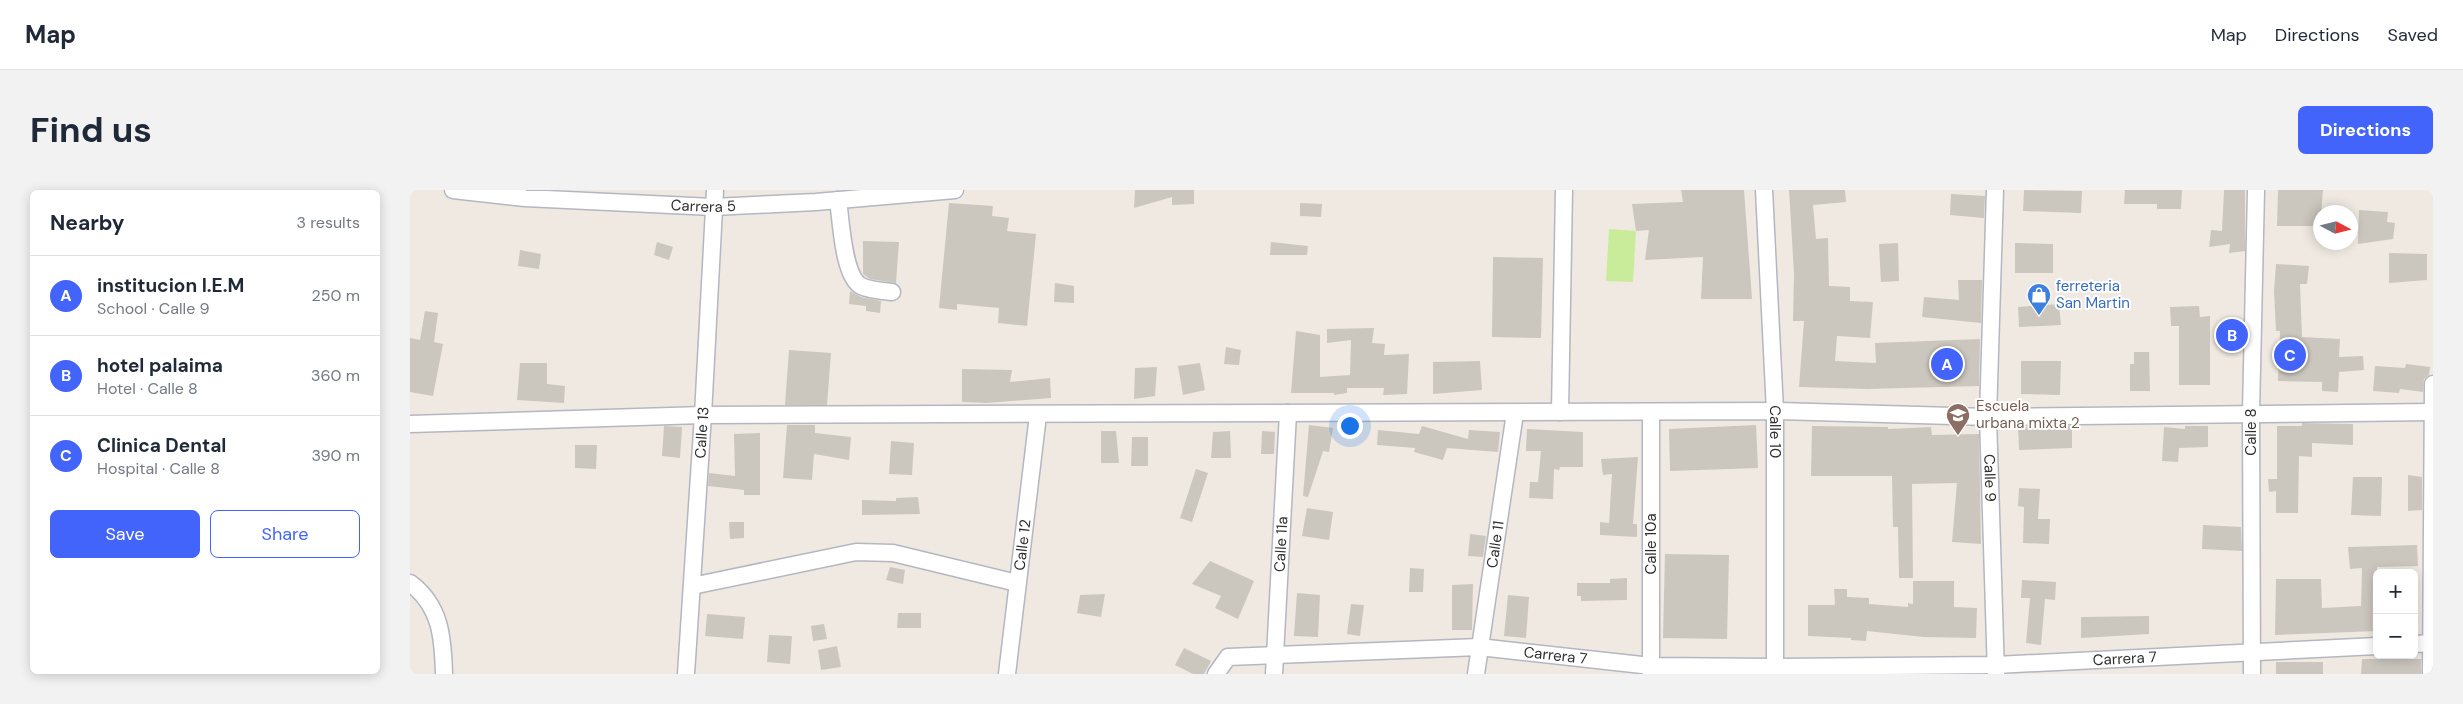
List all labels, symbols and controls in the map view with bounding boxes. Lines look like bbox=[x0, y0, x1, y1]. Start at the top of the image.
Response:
text: Map bbox=[25, 19, 76, 50]
text: Map bbox=[2211, 23, 2247, 47]
text: Directions bbox=[2275, 23, 2360, 47]
text: Saved bbox=[2388, 23, 2438, 47]
button: Directions bbox=[2298, 106, 2433, 154]
text: Find us bbox=[30, 107, 152, 153]
street label: Carrera 5 bbox=[670, 195, 736, 217]
north arrow bbox=[2313, 205, 2358, 250]
text: Nearby bbox=[50, 209, 124, 237]
text: 3 results bbox=[297, 212, 360, 233]
text: institucion I.E.M bbox=[97, 273, 244, 298]
place label: ferreteria San Martin bbox=[2056, 276, 2130, 313]
shop icon: ferreteria San Martin bbox=[2026, 282, 2052, 316]
text: A bbox=[60, 285, 72, 306]
text: 250 m bbox=[312, 285, 360, 306]
text: School · Calle 9 bbox=[97, 298, 210, 319]
pin: B bbox=[2216, 316, 2248, 354]
pin: C bbox=[2274, 336, 2306, 374]
pin: A bbox=[1931, 345, 1963, 383]
text: hotel palaima bbox=[97, 353, 223, 378]
text: B bbox=[61, 365, 71, 386]
text: 360 m bbox=[311, 365, 360, 386]
text: Hotel · Calle 8 bbox=[97, 378, 198, 399]
place label: Escuela urbana mixta 2 bbox=[1976, 396, 2080, 433]
school or university icon: Escuela urbana mixta 2 bbox=[1945, 402, 1971, 436]
street label: Calle 10 bbox=[1765, 405, 1785, 458]
street label: Calle 13 bbox=[690, 406, 713, 459]
street label: Calle 8 bbox=[2241, 408, 2261, 456]
your location bbox=[1337, 413, 1363, 439]
text: Clinica Dental bbox=[97, 433, 226, 458]
text: C bbox=[60, 445, 72, 466]
text: 390 m bbox=[312, 445, 360, 466]
street label: Calle 9 bbox=[1979, 454, 2001, 502]
text: Hospital · Calle 8 bbox=[97, 458, 220, 479]
button: Save bbox=[50, 510, 200, 558]
button: Share bbox=[210, 510, 360, 558]
street label: Calle 10a bbox=[1641, 513, 1661, 575]
street label: Calle 11a bbox=[1269, 516, 1292, 573]
street label: Calle 12 bbox=[1009, 518, 1035, 572]
street label: Calle 11 bbox=[1482, 519, 1509, 569]
map controls bbox=[2373, 569, 2418, 659]
button: + bbox=[2373, 569, 2418, 614]
button: − bbox=[2373, 614, 2418, 659]
street label: Carrera 7 bbox=[1523, 642, 1588, 669]
street label: Carrera 7 bbox=[2092, 647, 2157, 670]

